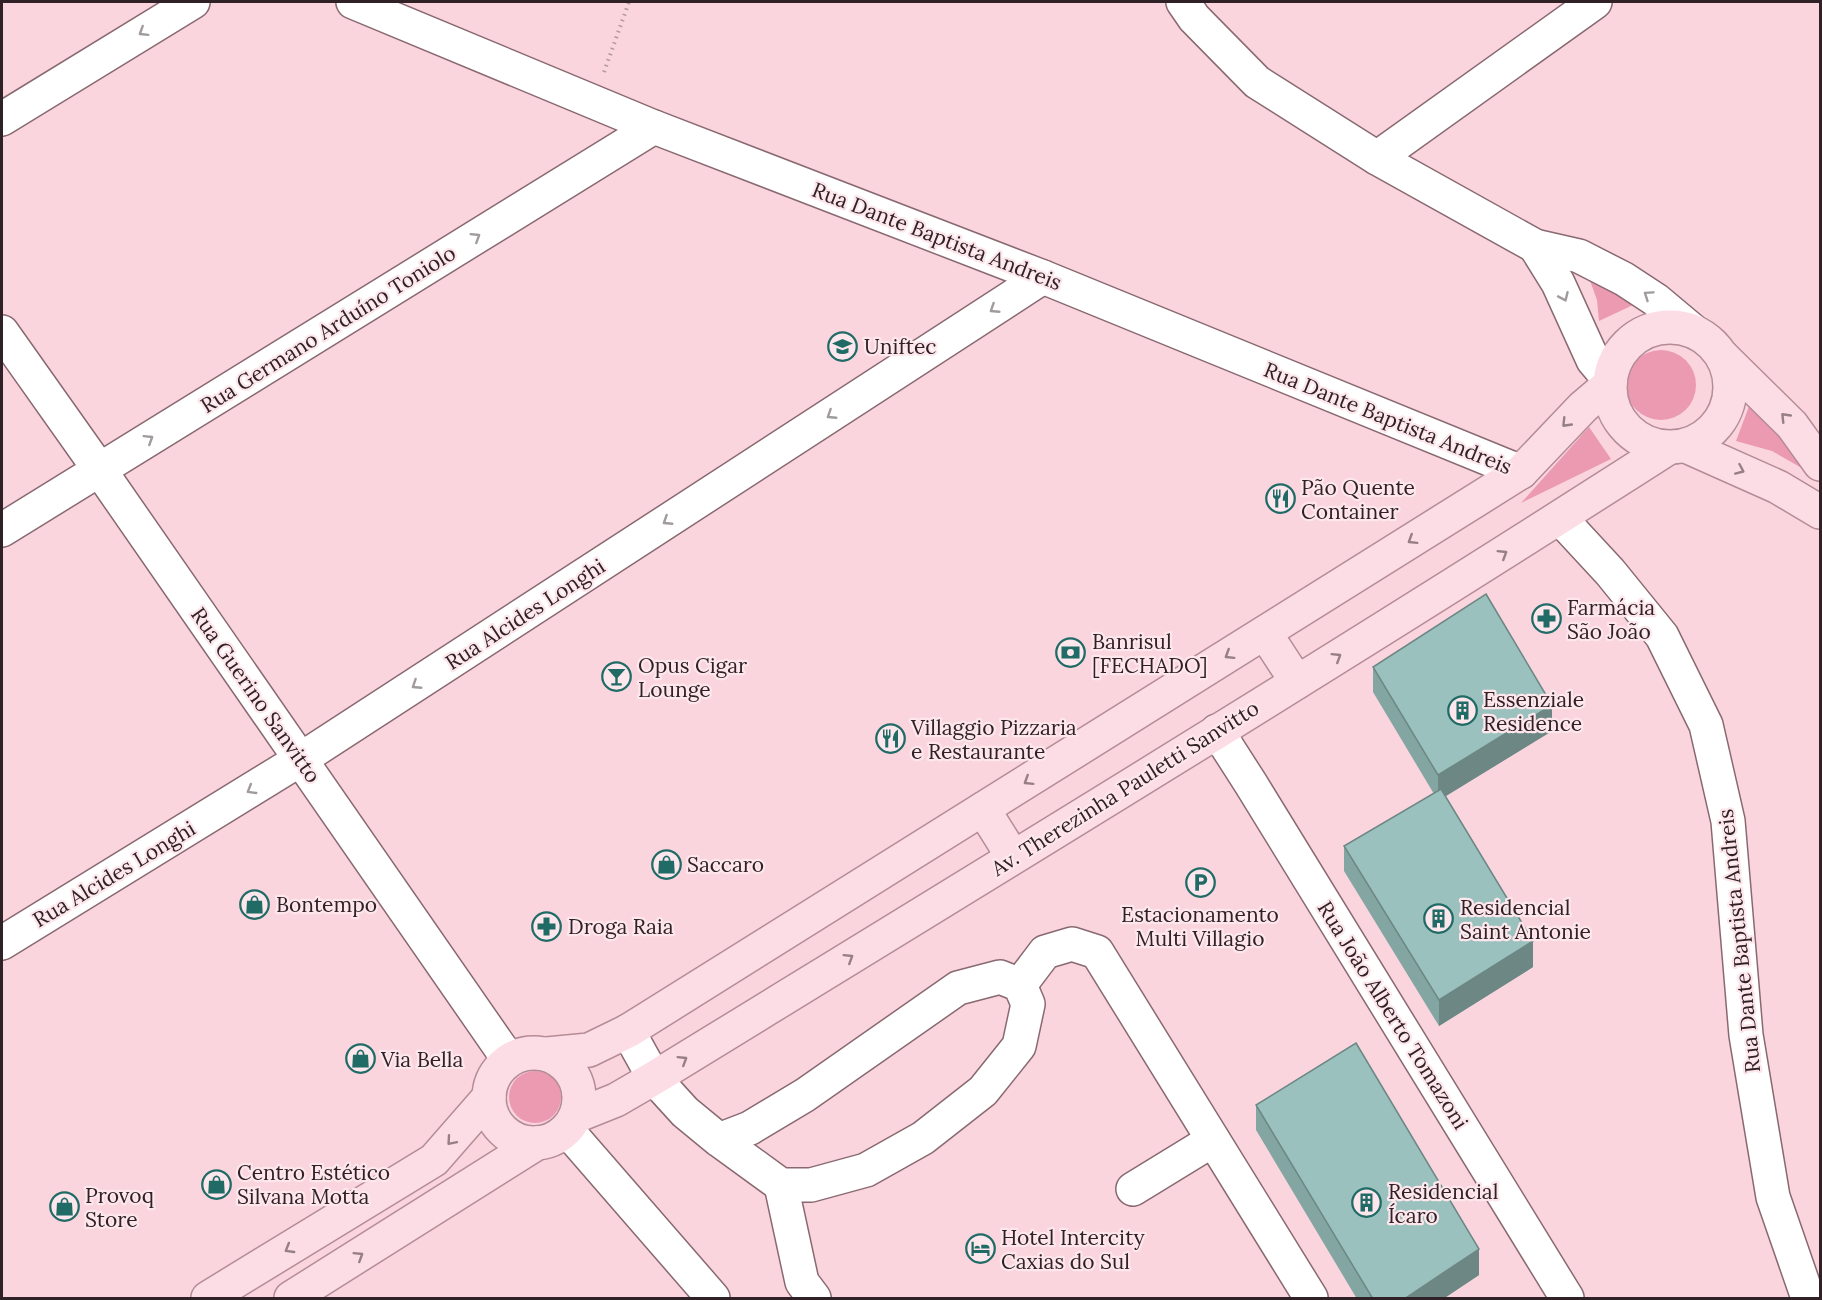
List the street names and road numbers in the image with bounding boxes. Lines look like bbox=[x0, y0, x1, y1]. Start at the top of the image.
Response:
street label: Rua Dante Baptista Andreis bbox=[808, 176, 1066, 296]
street label: Rua Germano Arduíno Toniolo bbox=[195, 239, 461, 419]
street label: Rua Dante Baptista Andreis bbox=[1260, 356, 1516, 480]
street label: Rua Alcides Longhi bbox=[440, 552, 610, 676]
street label: Rua Guerino Sanvitto bbox=[185, 602, 327, 788]
street label: Av. Therezinha Pauletti Sanvitto bbox=[985, 694, 1264, 882]
street label: Rua Dante Baptista Andreis bbox=[1712, 808, 1766, 1074]
street label: Rua Alcides Longhi bbox=[28, 815, 200, 933]
street label: Rua João Alberto Tomazoni bbox=[1312, 896, 1475, 1134]

